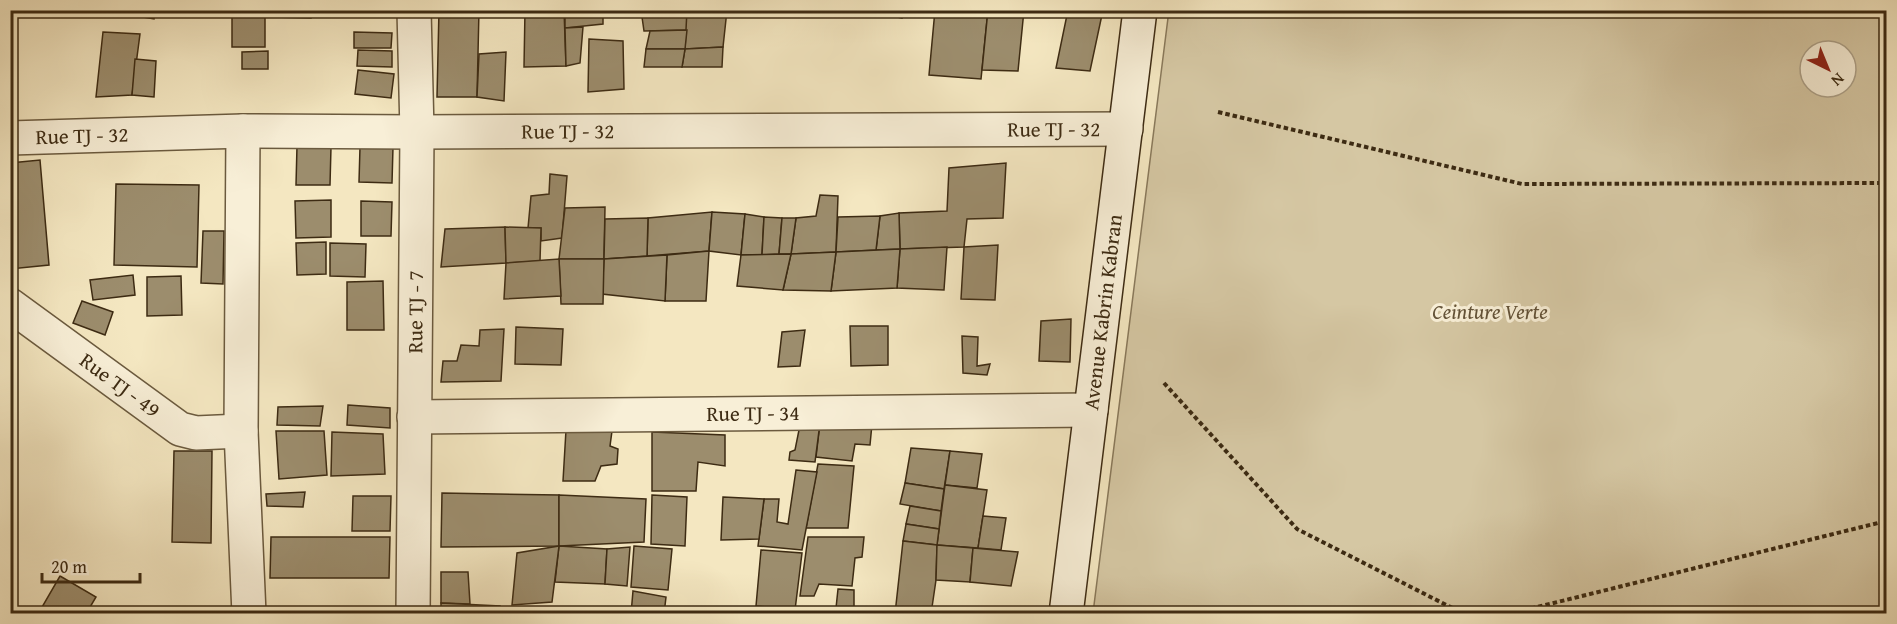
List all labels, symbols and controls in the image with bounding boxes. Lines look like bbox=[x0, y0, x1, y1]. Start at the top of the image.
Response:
north arrow bbox=[1798, 39, 1858, 99]
text: N bbox=[1826, 68, 1850, 93]
street label: Rue TJ - 32 bbox=[1007, 113, 1100, 145]
street label: Rue TJ - 32 bbox=[521, 115, 614, 147]
street label: Rue TJ - 32 bbox=[35, 118, 129, 152]
street label: Avenue Kabrin Kabran bbox=[1075, 212, 1130, 412]
street label: Rue TJ - 7 bbox=[399, 270, 431, 354]
park label: Ceinture Verte bbox=[1432, 296, 1548, 327]
street label: Rue TJ - 49 bbox=[73, 345, 167, 425]
street label: Rue TJ - 34 bbox=[706, 397, 800, 429]
scale bar bbox=[42, 546, 140, 584]
text: 20 m bbox=[51, 553, 87, 580]

